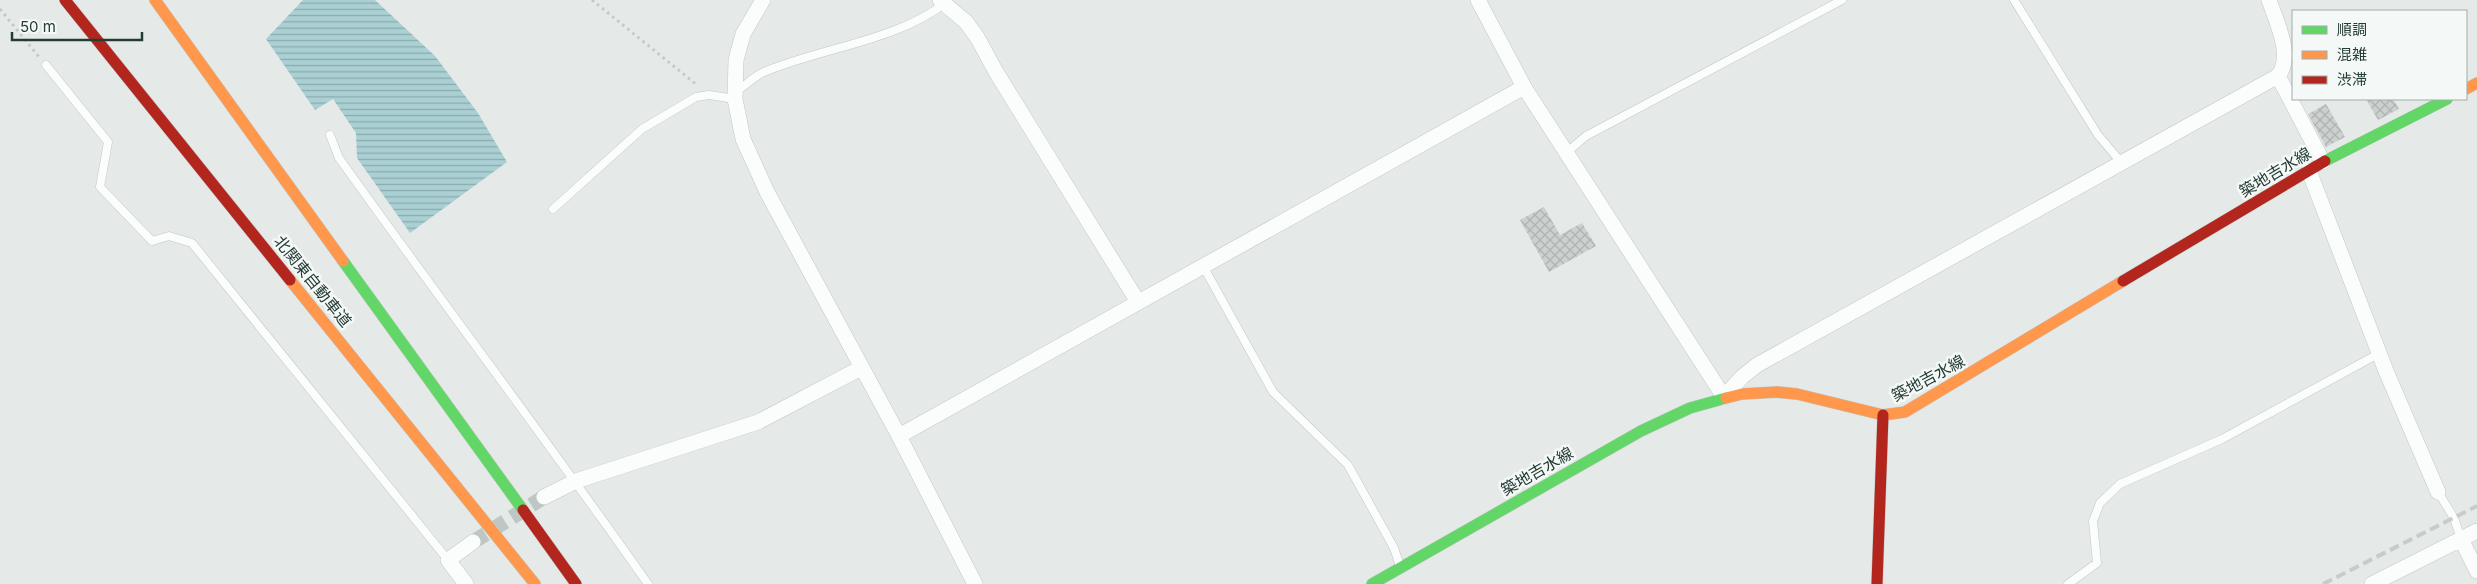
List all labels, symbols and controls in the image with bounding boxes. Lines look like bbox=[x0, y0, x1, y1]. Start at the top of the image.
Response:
scale bar bbox=[12, 10, 142, 42]
legend bbox=[2292, 10, 2467, 100]
text: 50 m bbox=[20, 17, 56, 36]
text: 順調 bbox=[2337, 20, 2367, 39]
text: 混雑 bbox=[2337, 45, 2367, 64]
text: 渋滞 bbox=[2337, 70, 2367, 89]
street label: 築地吉水線 bbox=[2236, 143, 2314, 201]
street label: 北関東自動車道 bbox=[270, 231, 356, 331]
street label: 築地吉水線 bbox=[1888, 350, 1968, 406]
street label: 築地吉水線 bbox=[1497, 442, 1577, 500]

